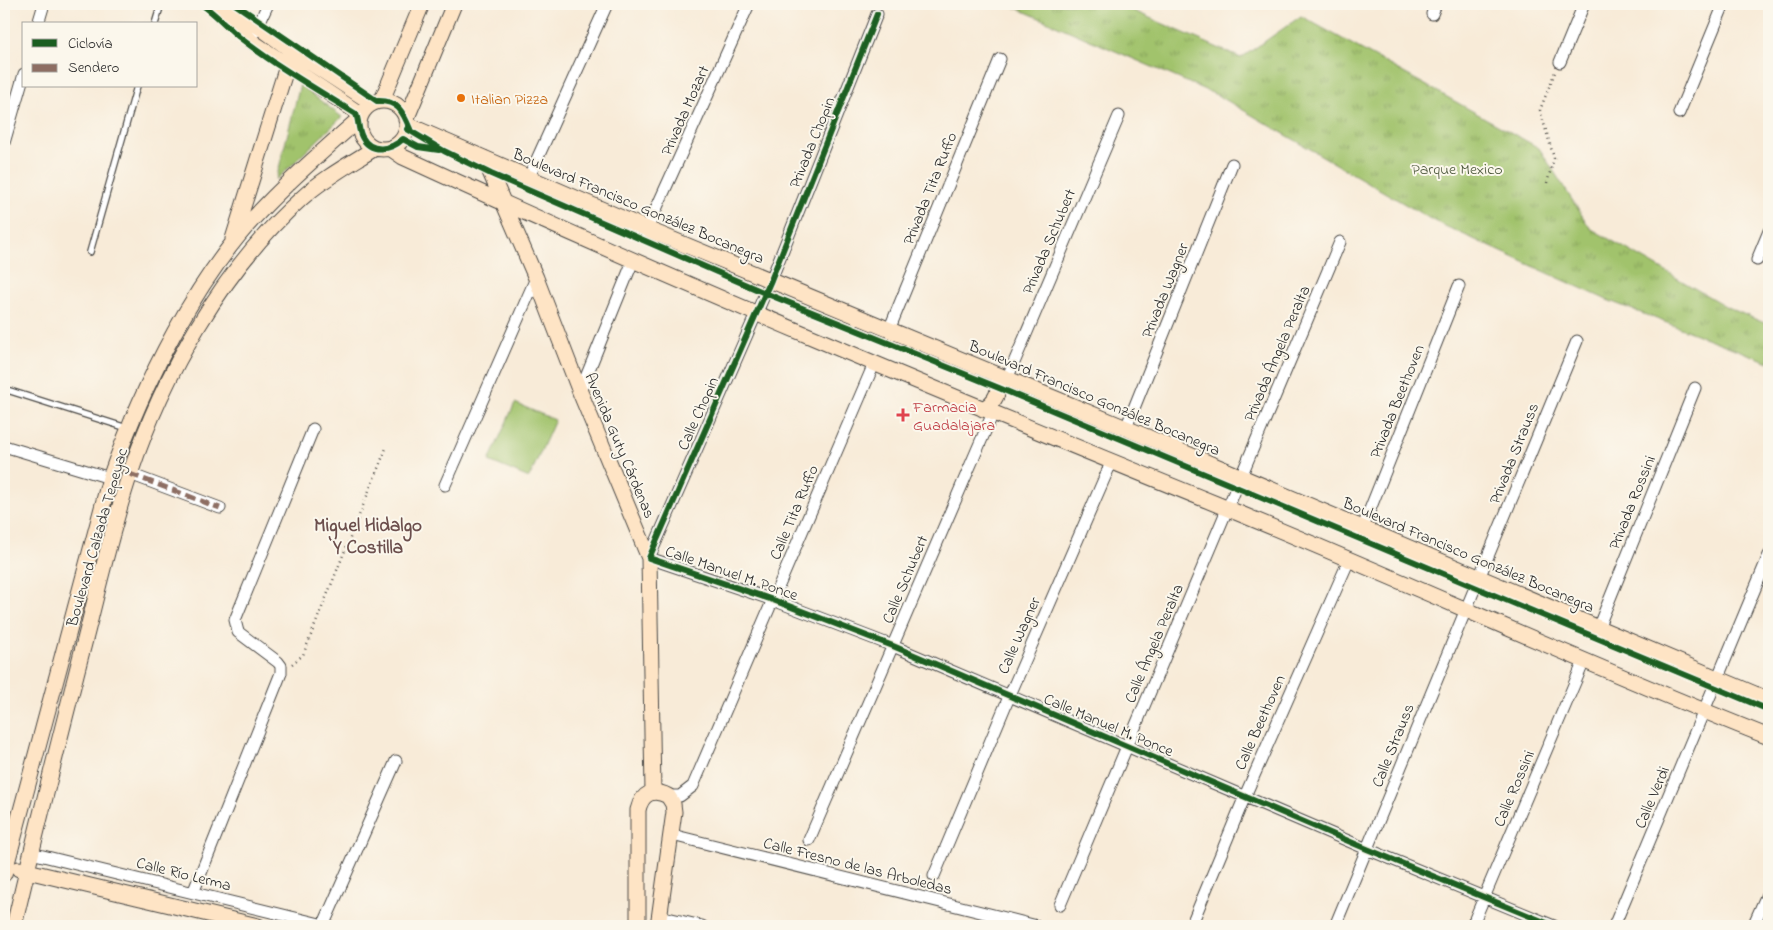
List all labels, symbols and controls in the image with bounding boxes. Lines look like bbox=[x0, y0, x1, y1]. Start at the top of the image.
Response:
legend bbox=[22, 22, 198, 88]
text: Ciclovía bbox=[68, 33, 113, 55]
text: Sendero bbox=[68, 57, 120, 79]
street label: Privada Mozart bbox=[655, 61, 717, 160]
place label: Italian Pizza bbox=[471, 88, 548, 112]
marker: Italian Pizza bbox=[455, 92, 467, 104]
street label: Privada Chopin bbox=[784, 93, 842, 192]
street label: Privada Tita Ruffo bbox=[897, 129, 964, 249]
street label: Boulevard Francisco González Bocanegra bbox=[508, 142, 768, 271]
park label: Parque Mexico bbox=[1411, 158, 1503, 182]
street label: Privada Schubert bbox=[1017, 185, 1083, 298]
street label: Privada Wagner bbox=[1136, 239, 1196, 342]
street label: Privada Ángela Peralta bbox=[1238, 282, 1317, 426]
street label: Boulevard Francisco González Bocanegra bbox=[964, 334, 1224, 463]
street label: Privada Beethoven bbox=[1364, 341, 1432, 462]
street label: Avenida Guty Cárdenas bbox=[578, 369, 661, 522]
street label: Calle Chopin bbox=[672, 373, 726, 454]
place label: Farmacia Guadalajara bbox=[912, 396, 995, 438]
street label: Privada Strauss bbox=[1484, 400, 1546, 508]
marker: Farmacia Guadalajara bbox=[897, 409, 909, 421]
street label: Boulevard Calzada Tepeyac bbox=[61, 445, 135, 631]
street label: Privada Rossini bbox=[1603, 452, 1663, 553]
street label: Calle Tita Ruffo bbox=[764, 462, 826, 564]
street label: Boulevard Francisco González Bocanegra bbox=[1338, 491, 1598, 620]
district label: Miguel Hidalgo Y Costilla bbox=[314, 513, 422, 562]
street label: Calle Schubert bbox=[876, 531, 935, 628]
street label: Calle Manuel M. Ponce bbox=[662, 540, 802, 608]
street label: Calle Ángela Peralta bbox=[1119, 581, 1191, 707]
street label: Calle Wagner bbox=[992, 593, 1048, 678]
street label: Calle Beethoven bbox=[1229, 671, 1293, 774]
street label: Calle Manuel M. Ponce bbox=[1040, 688, 1178, 764]
street label: Calle Strauss bbox=[1366, 700, 1422, 791]
street label: Calle Rossini bbox=[1488, 747, 1542, 831]
street label: Calle Verdi bbox=[1629, 763, 1677, 833]
street label: Calle Fresno de las Arboledas bbox=[761, 832, 954, 902]
street label: Calle Río Lerma bbox=[133, 852, 234, 898]

